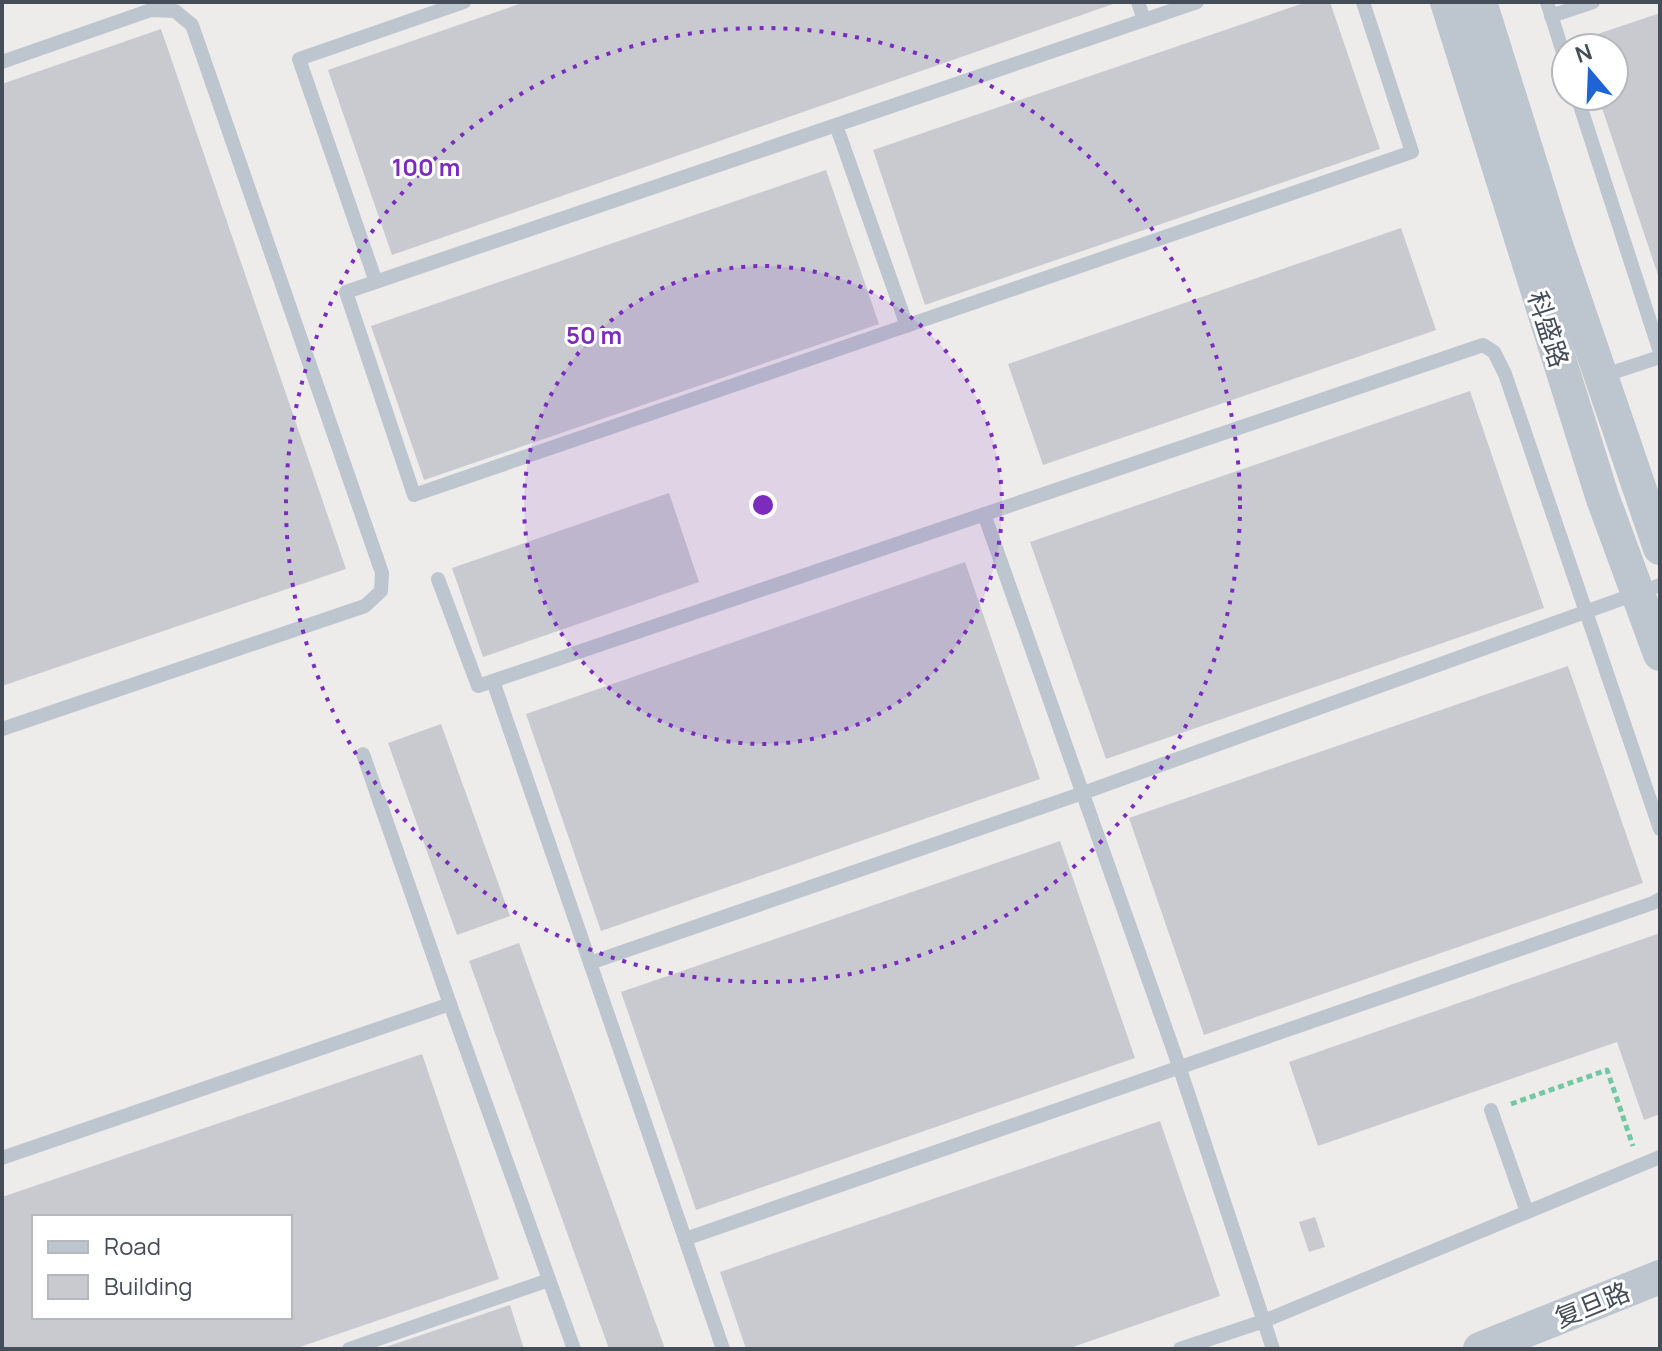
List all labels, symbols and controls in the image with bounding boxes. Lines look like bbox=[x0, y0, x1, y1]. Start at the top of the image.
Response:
north arrow bbox=[1550, 32, 1630, 112]
text: N bbox=[1571, 36, 1596, 70]
text: 100 m bbox=[392, 150, 460, 183]
street label: 科盛路 bbox=[1520, 286, 1578, 372]
text: 50 m bbox=[566, 318, 622, 351]
centre of rings bbox=[749, 491, 777, 519]
legend bbox=[32, 1215, 292, 1319]
text: Road bbox=[104, 1229, 161, 1262]
text: Building bbox=[104, 1269, 192, 1302]
street label: 复旦路 bbox=[1549, 1273, 1635, 1335]

